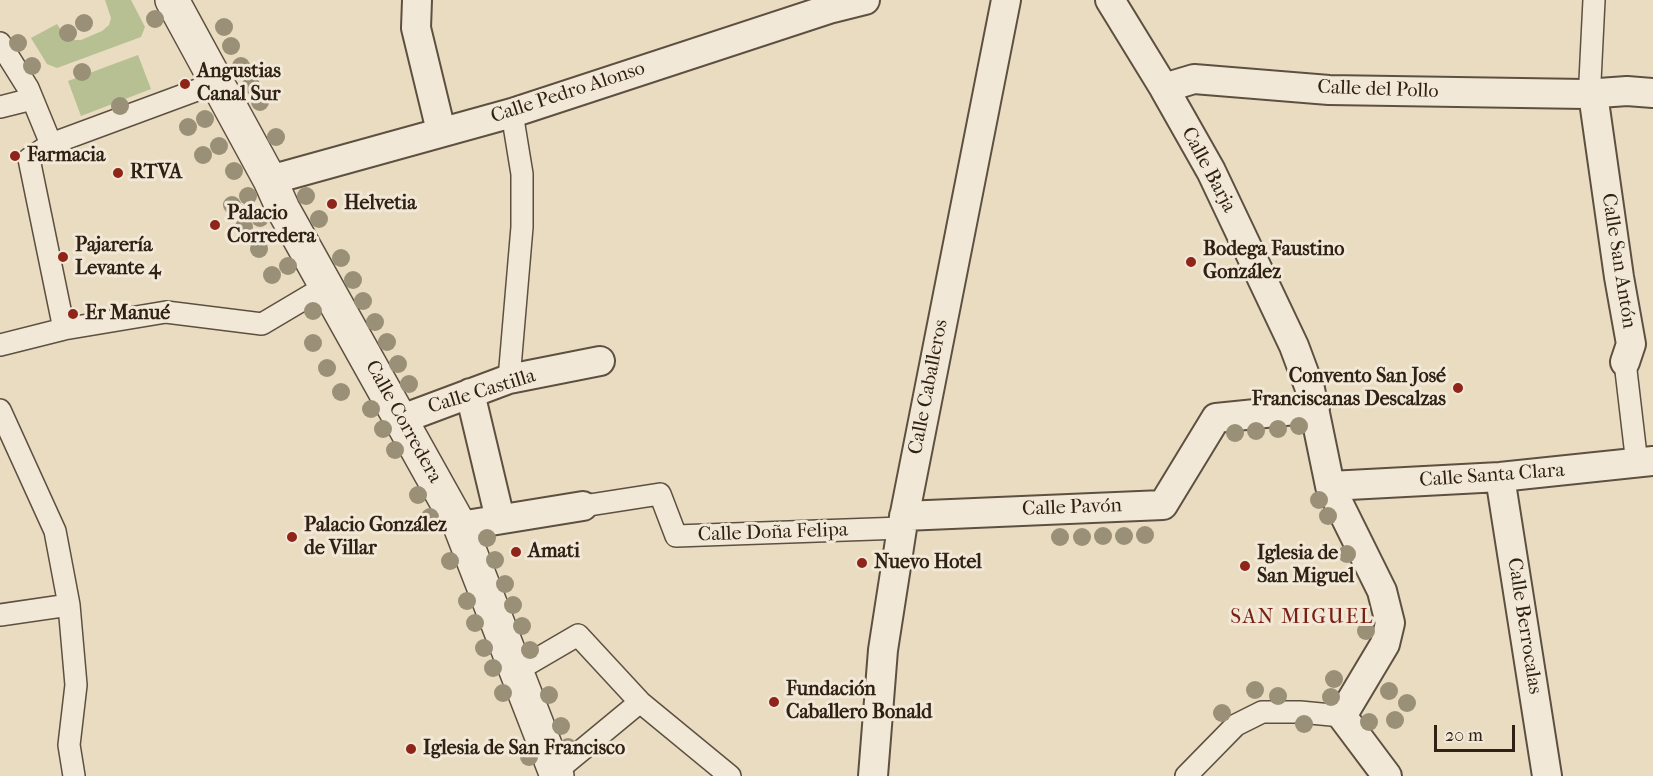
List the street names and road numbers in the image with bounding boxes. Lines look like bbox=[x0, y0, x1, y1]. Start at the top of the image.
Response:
street label: Calle Pedro Alonso bbox=[488, 57, 648, 129]
street label: Calle del Pollo bbox=[1317, 76, 1439, 104]
street label: Calle Barja bbox=[1176, 123, 1240, 217]
street label: Calle San Antón bbox=[1595, 192, 1641, 330]
street label: Calle Caballeros bbox=[904, 317, 954, 457]
street label: Calle Corredera bbox=[359, 356, 447, 488]
street label: Calle Castilla bbox=[425, 364, 539, 420]
street label: Calle Santa Clara bbox=[1419, 459, 1565, 493]
street label: Calle Pavón bbox=[1022, 494, 1122, 522]
street label: Calle Doña Felipa bbox=[698, 518, 848, 548]
street label: Calle Berrocalas bbox=[1501, 556, 1547, 696]

